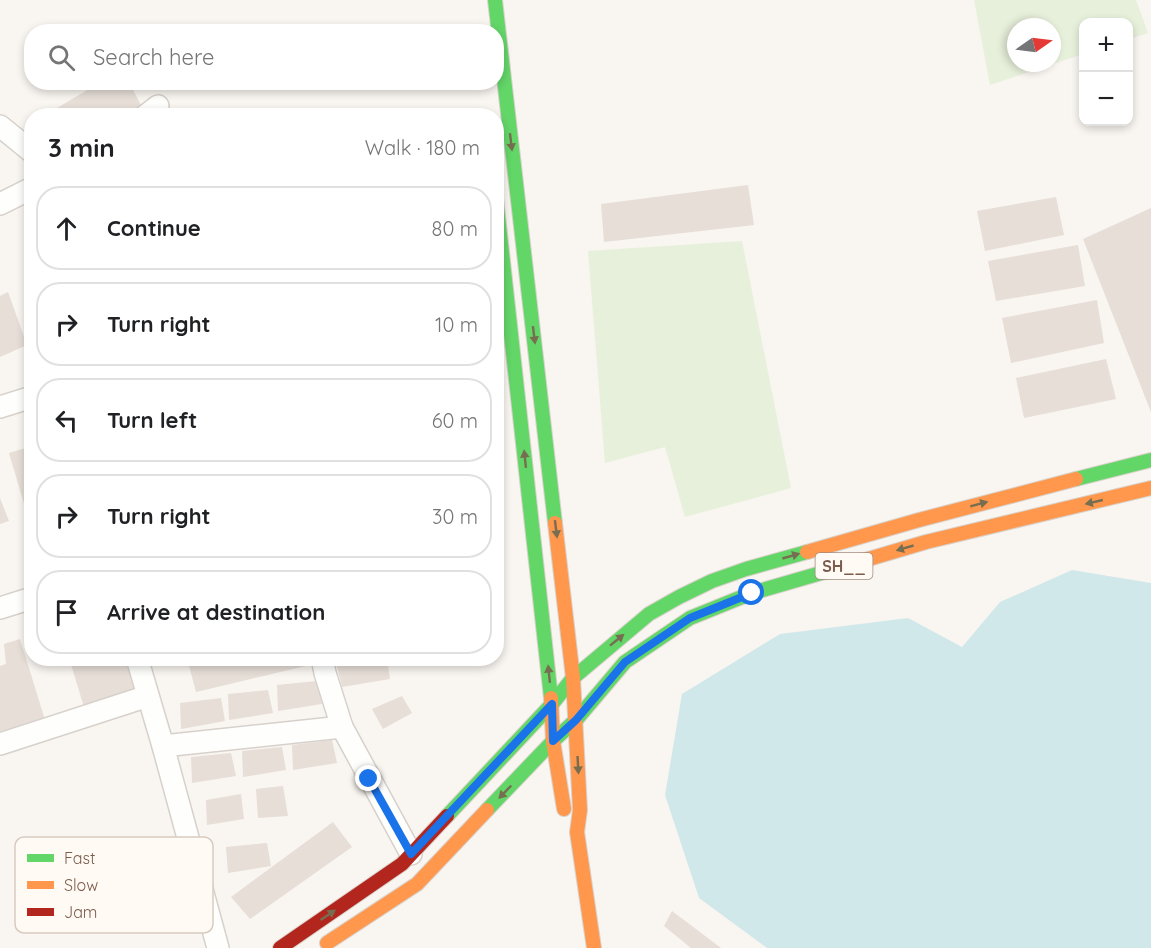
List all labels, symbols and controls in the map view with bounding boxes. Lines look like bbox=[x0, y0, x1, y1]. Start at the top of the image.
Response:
north arrow bbox=[1007, 18, 1061, 72]
map controls bbox=[1079, 18, 1133, 126]
button: + bbox=[1079, 18, 1133, 72]
search box bbox=[24, 24, 504, 90]
icon: search bbox=[45, 41, 78, 74]
text: Search here bbox=[93, 43, 214, 71]
button: − bbox=[1079, 72, 1133, 126]
text: 3 min bbox=[48, 131, 115, 164]
one-way arrow bbox=[506, 132, 516, 151]
text: Walk · 180 m bbox=[365, 135, 480, 160]
icon: ahead bbox=[50, 212, 83, 245]
text: Continue bbox=[107, 214, 201, 242]
text: 80 m bbox=[432, 216, 478, 241]
icon: right bbox=[50, 308, 83, 341]
text: Turn right bbox=[107, 310, 211, 338]
text: 10 m bbox=[435, 312, 478, 337]
one-way arrow bbox=[529, 326, 538, 345]
icon: left bbox=[50, 404, 83, 437]
text: Turn left bbox=[107, 406, 197, 434]
text: 60 m bbox=[432, 408, 478, 433]
one-way arrow bbox=[520, 449, 530, 468]
one-way arrow bbox=[1085, 497, 1103, 507]
one-way arrow bbox=[970, 499, 988, 509]
icon: right bbox=[50, 500, 83, 533]
text: Turn right bbox=[107, 502, 211, 530]
text: 30 m bbox=[432, 504, 478, 529]
one-way arrow bbox=[551, 520, 561, 539]
one-way arrow bbox=[896, 544, 914, 553]
one-way arrow bbox=[782, 551, 800, 560]
road number: SH__ bbox=[816, 553, 872, 579]
route start bbox=[738, 579, 764, 605]
icon: arrive bbox=[50, 596, 83, 629]
text: Arrive at destination bbox=[107, 598, 325, 626]
one-way arrow bbox=[610, 634, 625, 647]
one-way arrow bbox=[544, 664, 553, 683]
one-way arrow bbox=[574, 755, 583, 774]
route end bbox=[355, 765, 381, 791]
one-way arrow bbox=[498, 784, 512, 799]
legend bbox=[15, 837, 213, 933]
text: Fast bbox=[64, 848, 95, 868]
text: Slow bbox=[64, 875, 98, 895]
text: Jam bbox=[64, 902, 97, 922]
one-way arrow bbox=[320, 909, 336, 921]

